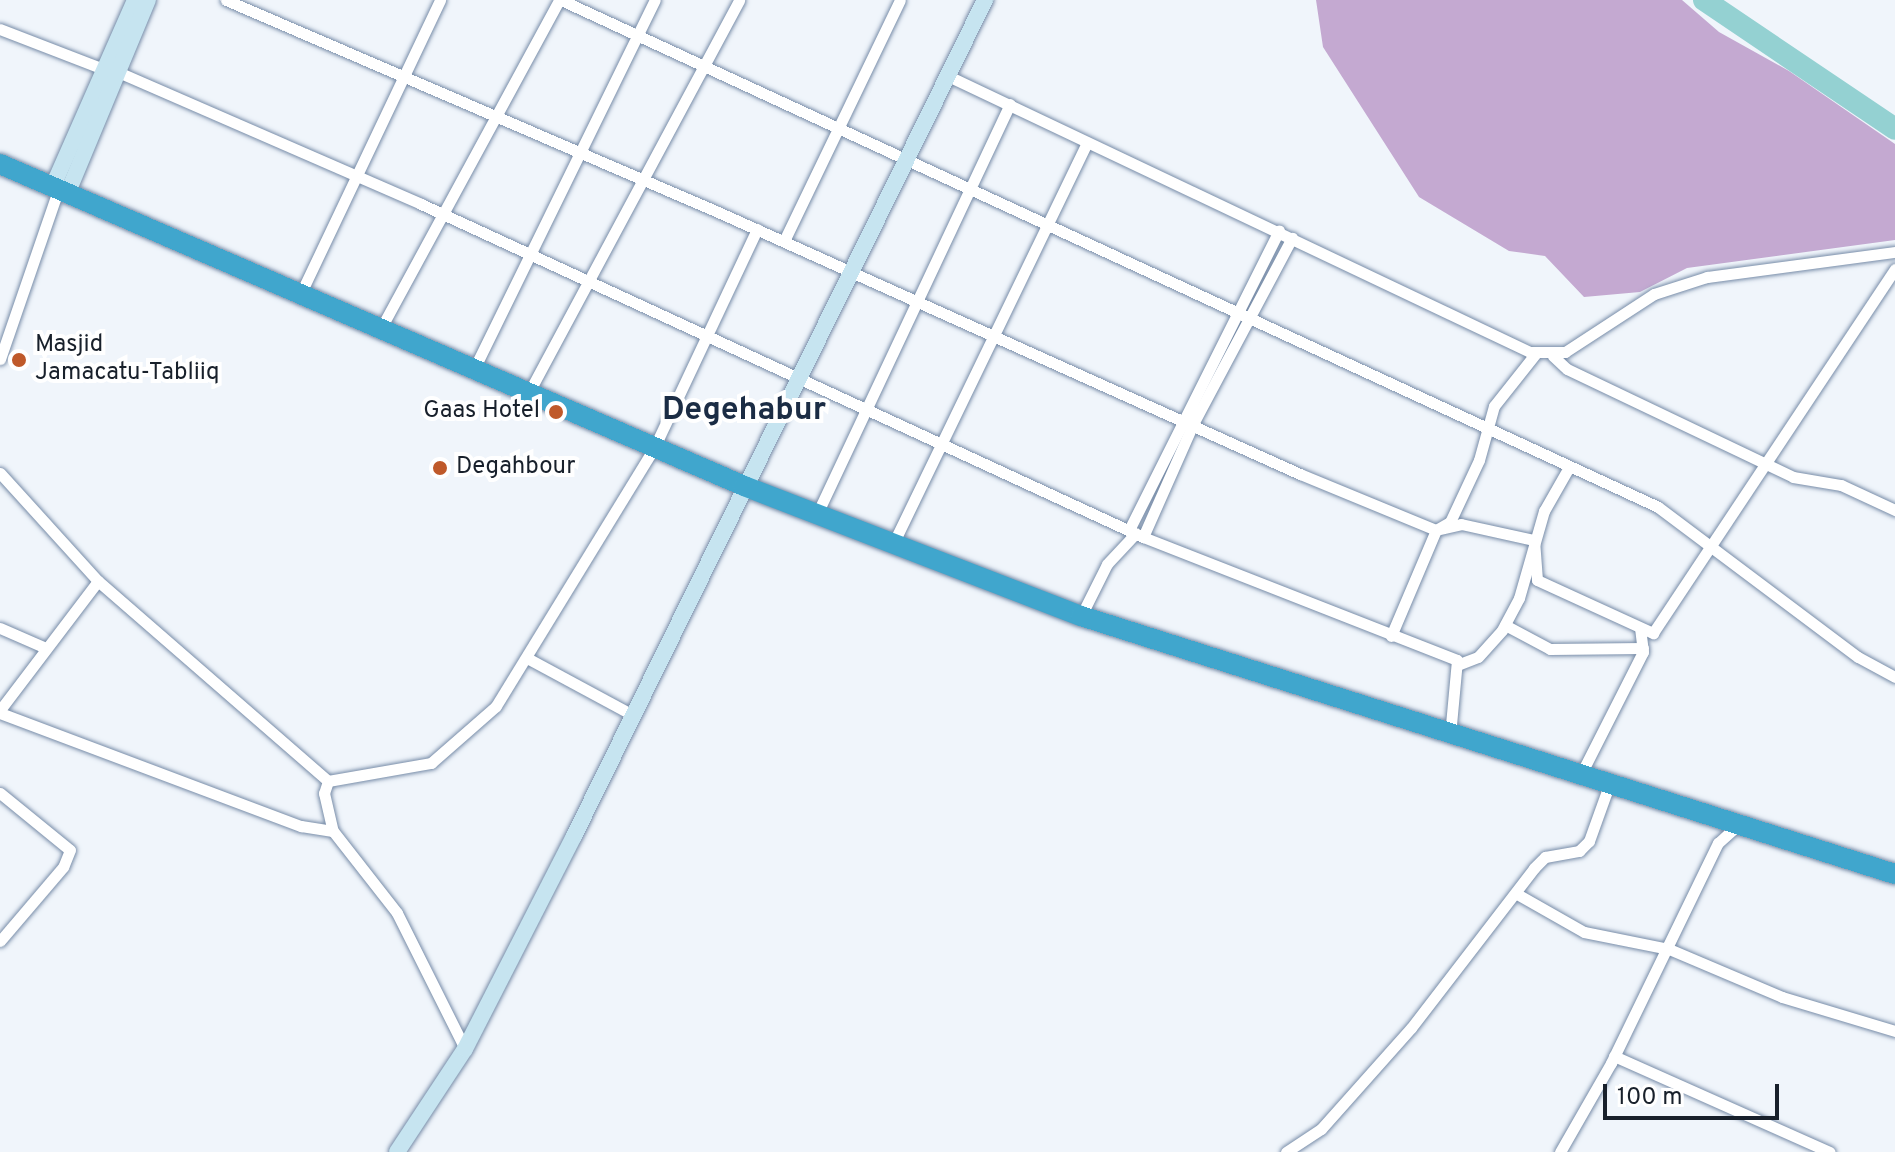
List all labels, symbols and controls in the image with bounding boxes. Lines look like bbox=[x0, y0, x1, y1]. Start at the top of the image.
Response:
place label: Masjid Jamacatu-Tabliiq bbox=[35, 332, 219, 388]
marker: Masjid Jamacatu-Tabliiq bbox=[10, 351, 28, 369]
district label: Degehabur bbox=[662, 392, 826, 430]
place label: Gaas Hotel bbox=[423, 398, 540, 426]
marker: Gaas Hotel bbox=[547, 403, 565, 421]
place label: Degahbour bbox=[456, 454, 576, 482]
marker: Degahbour bbox=[431, 459, 449, 477]
scale bar bbox=[1607, 1068, 1783, 1118]
text: 100 m bbox=[1617, 1083, 1683, 1113]

